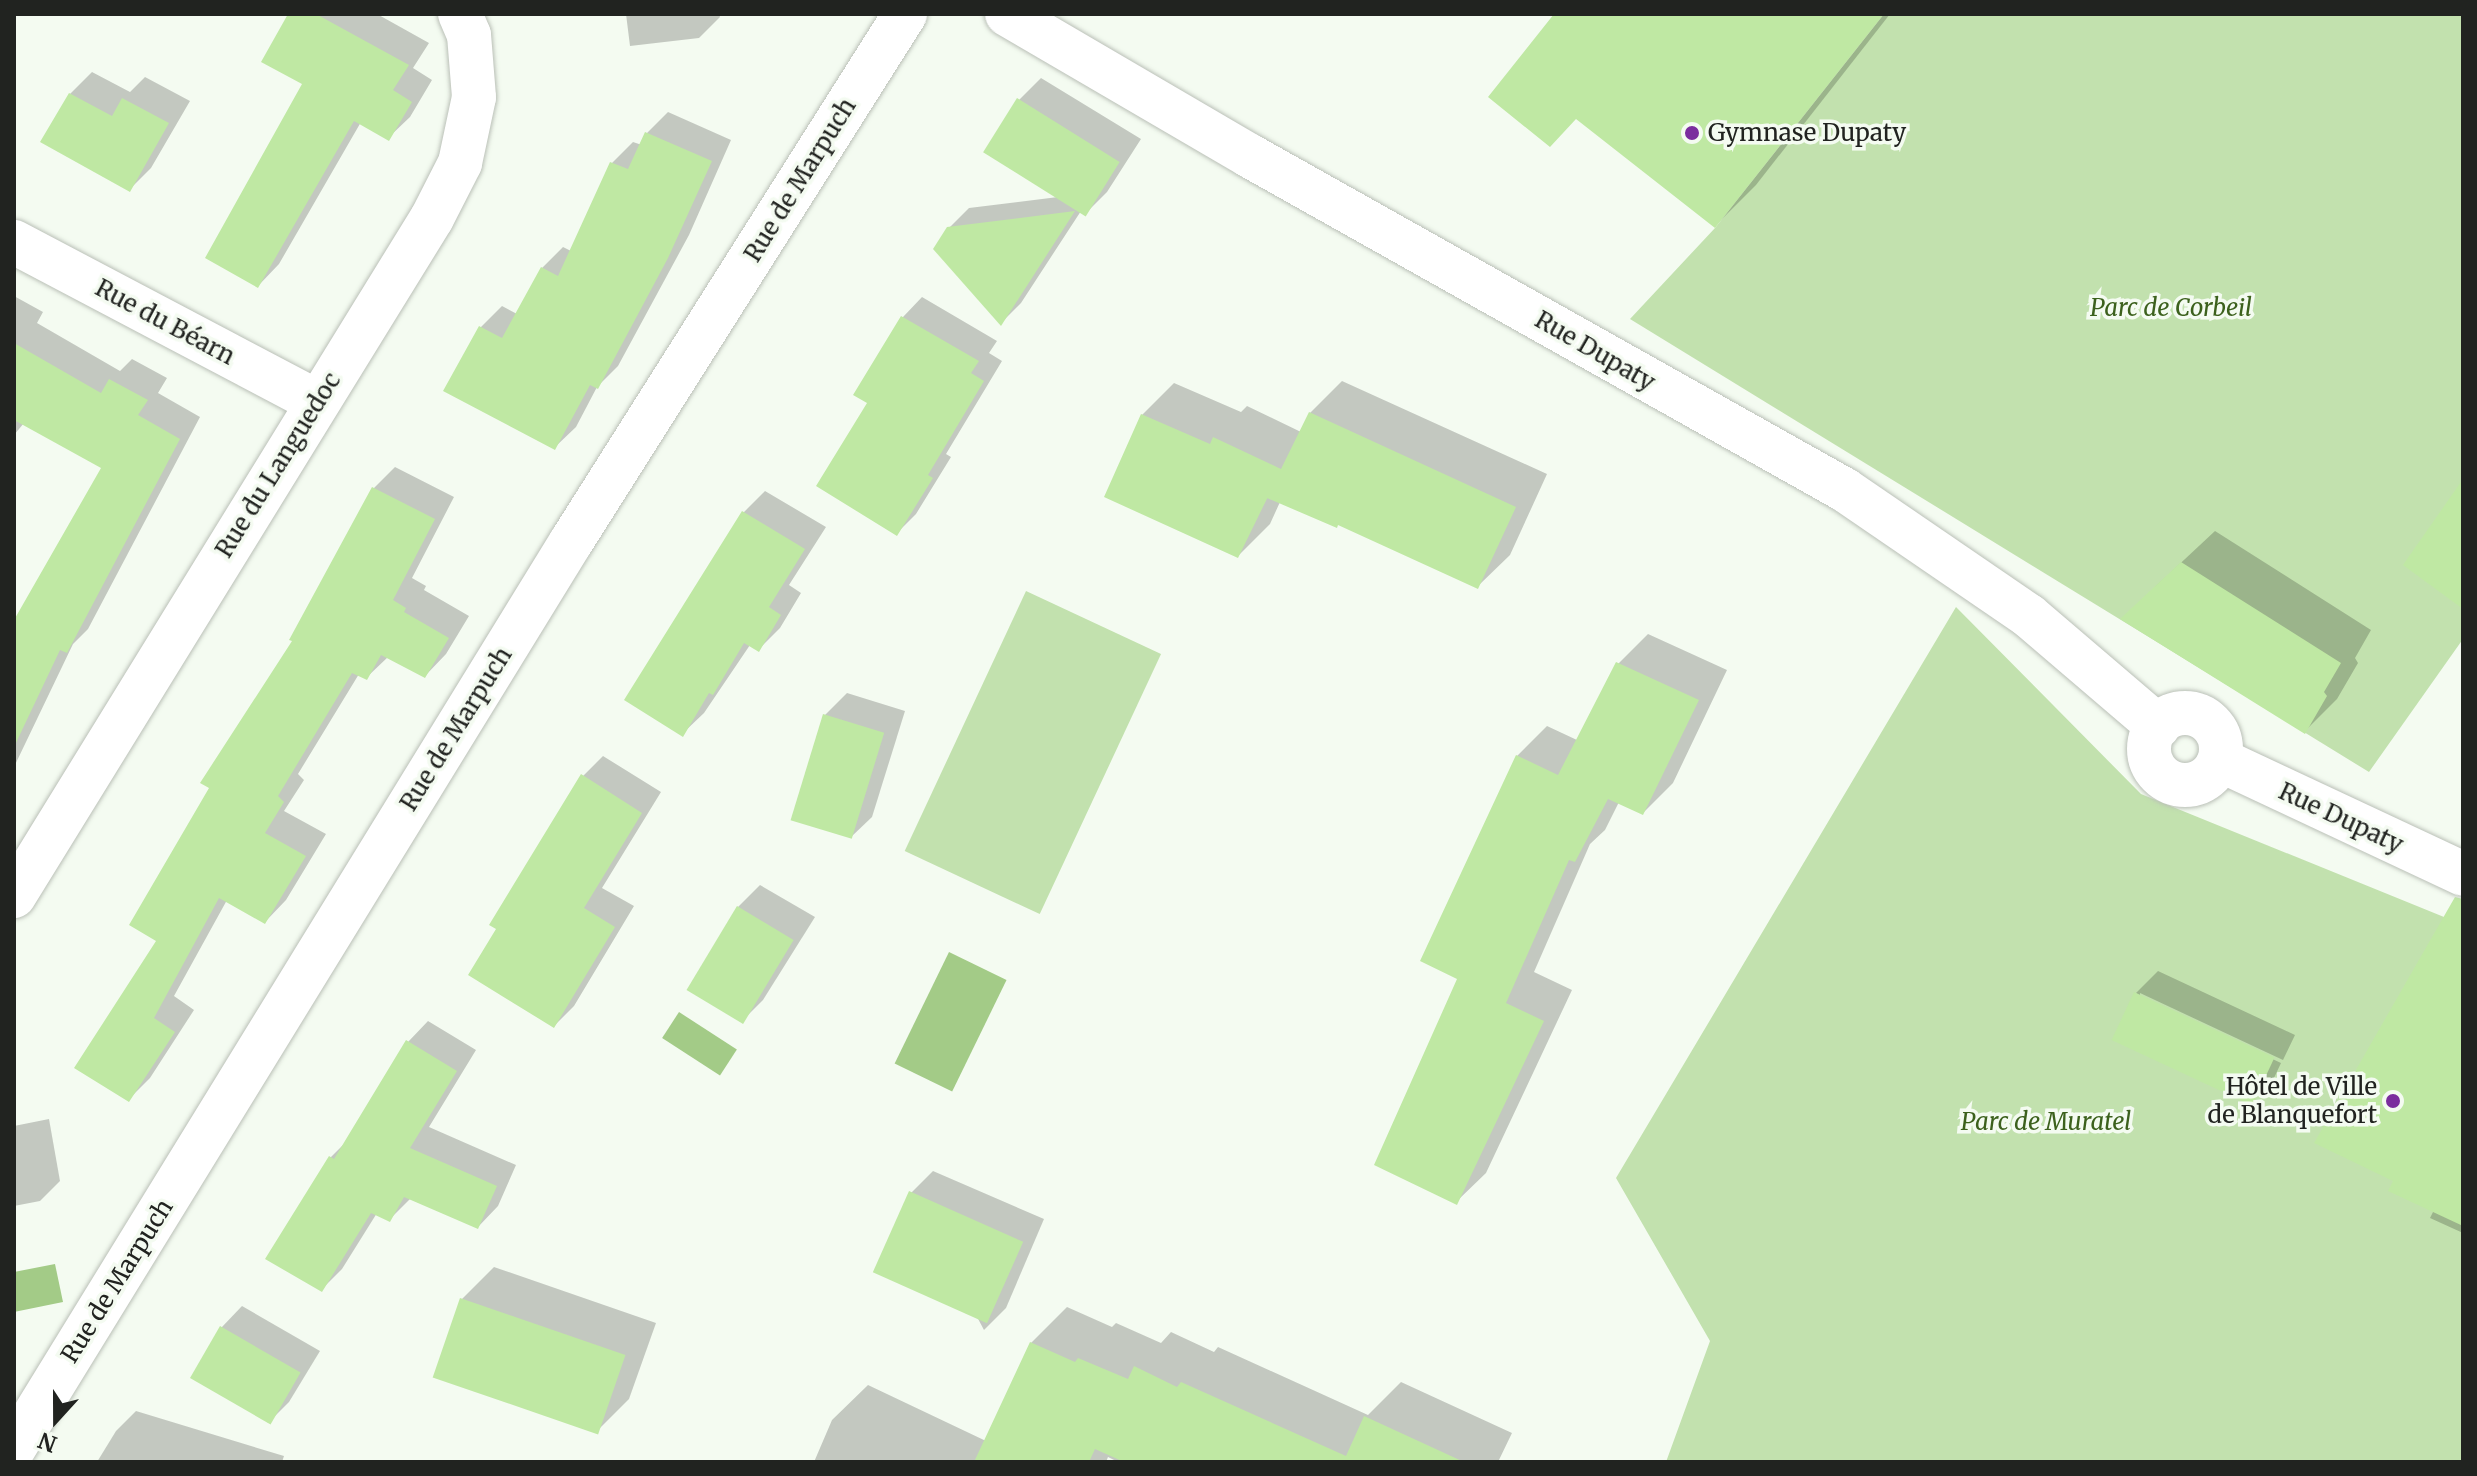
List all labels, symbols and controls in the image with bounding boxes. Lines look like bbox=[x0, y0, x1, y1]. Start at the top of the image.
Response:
street label: Rue de Marpuch bbox=[738, 93, 862, 267]
place label: Gymnase Dupaty bbox=[1708, 119, 1906, 147]
marker: Gymnase Dupaty bbox=[1683, 124, 1701, 142]
street label: Rue du Béarn bbox=[90, 273, 240, 371]
park label: Parc de Corbeil bbox=[2090, 294, 2252, 322]
street label: Rue Dupaty bbox=[1530, 305, 1660, 397]
street label: Rue du Languedoc bbox=[209, 367, 347, 563]
street label: Rue de Marpuch bbox=[394, 642, 518, 816]
street label: Rue Dupaty bbox=[2274, 777, 2408, 859]
place label: Hôtel de Ville de Blanquefort bbox=[2208, 1073, 2377, 1129]
marker: Hôtel de Ville de Blanquefort bbox=[2384, 1092, 2402, 1110]
park label: Parc de Muratel bbox=[1961, 1108, 2131, 1136]
street label: Rue de Marpuch bbox=[55, 1194, 179, 1368]
north arrow bbox=[16, 1380, 96, 1460]
text: N bbox=[34, 1426, 61, 1459]

